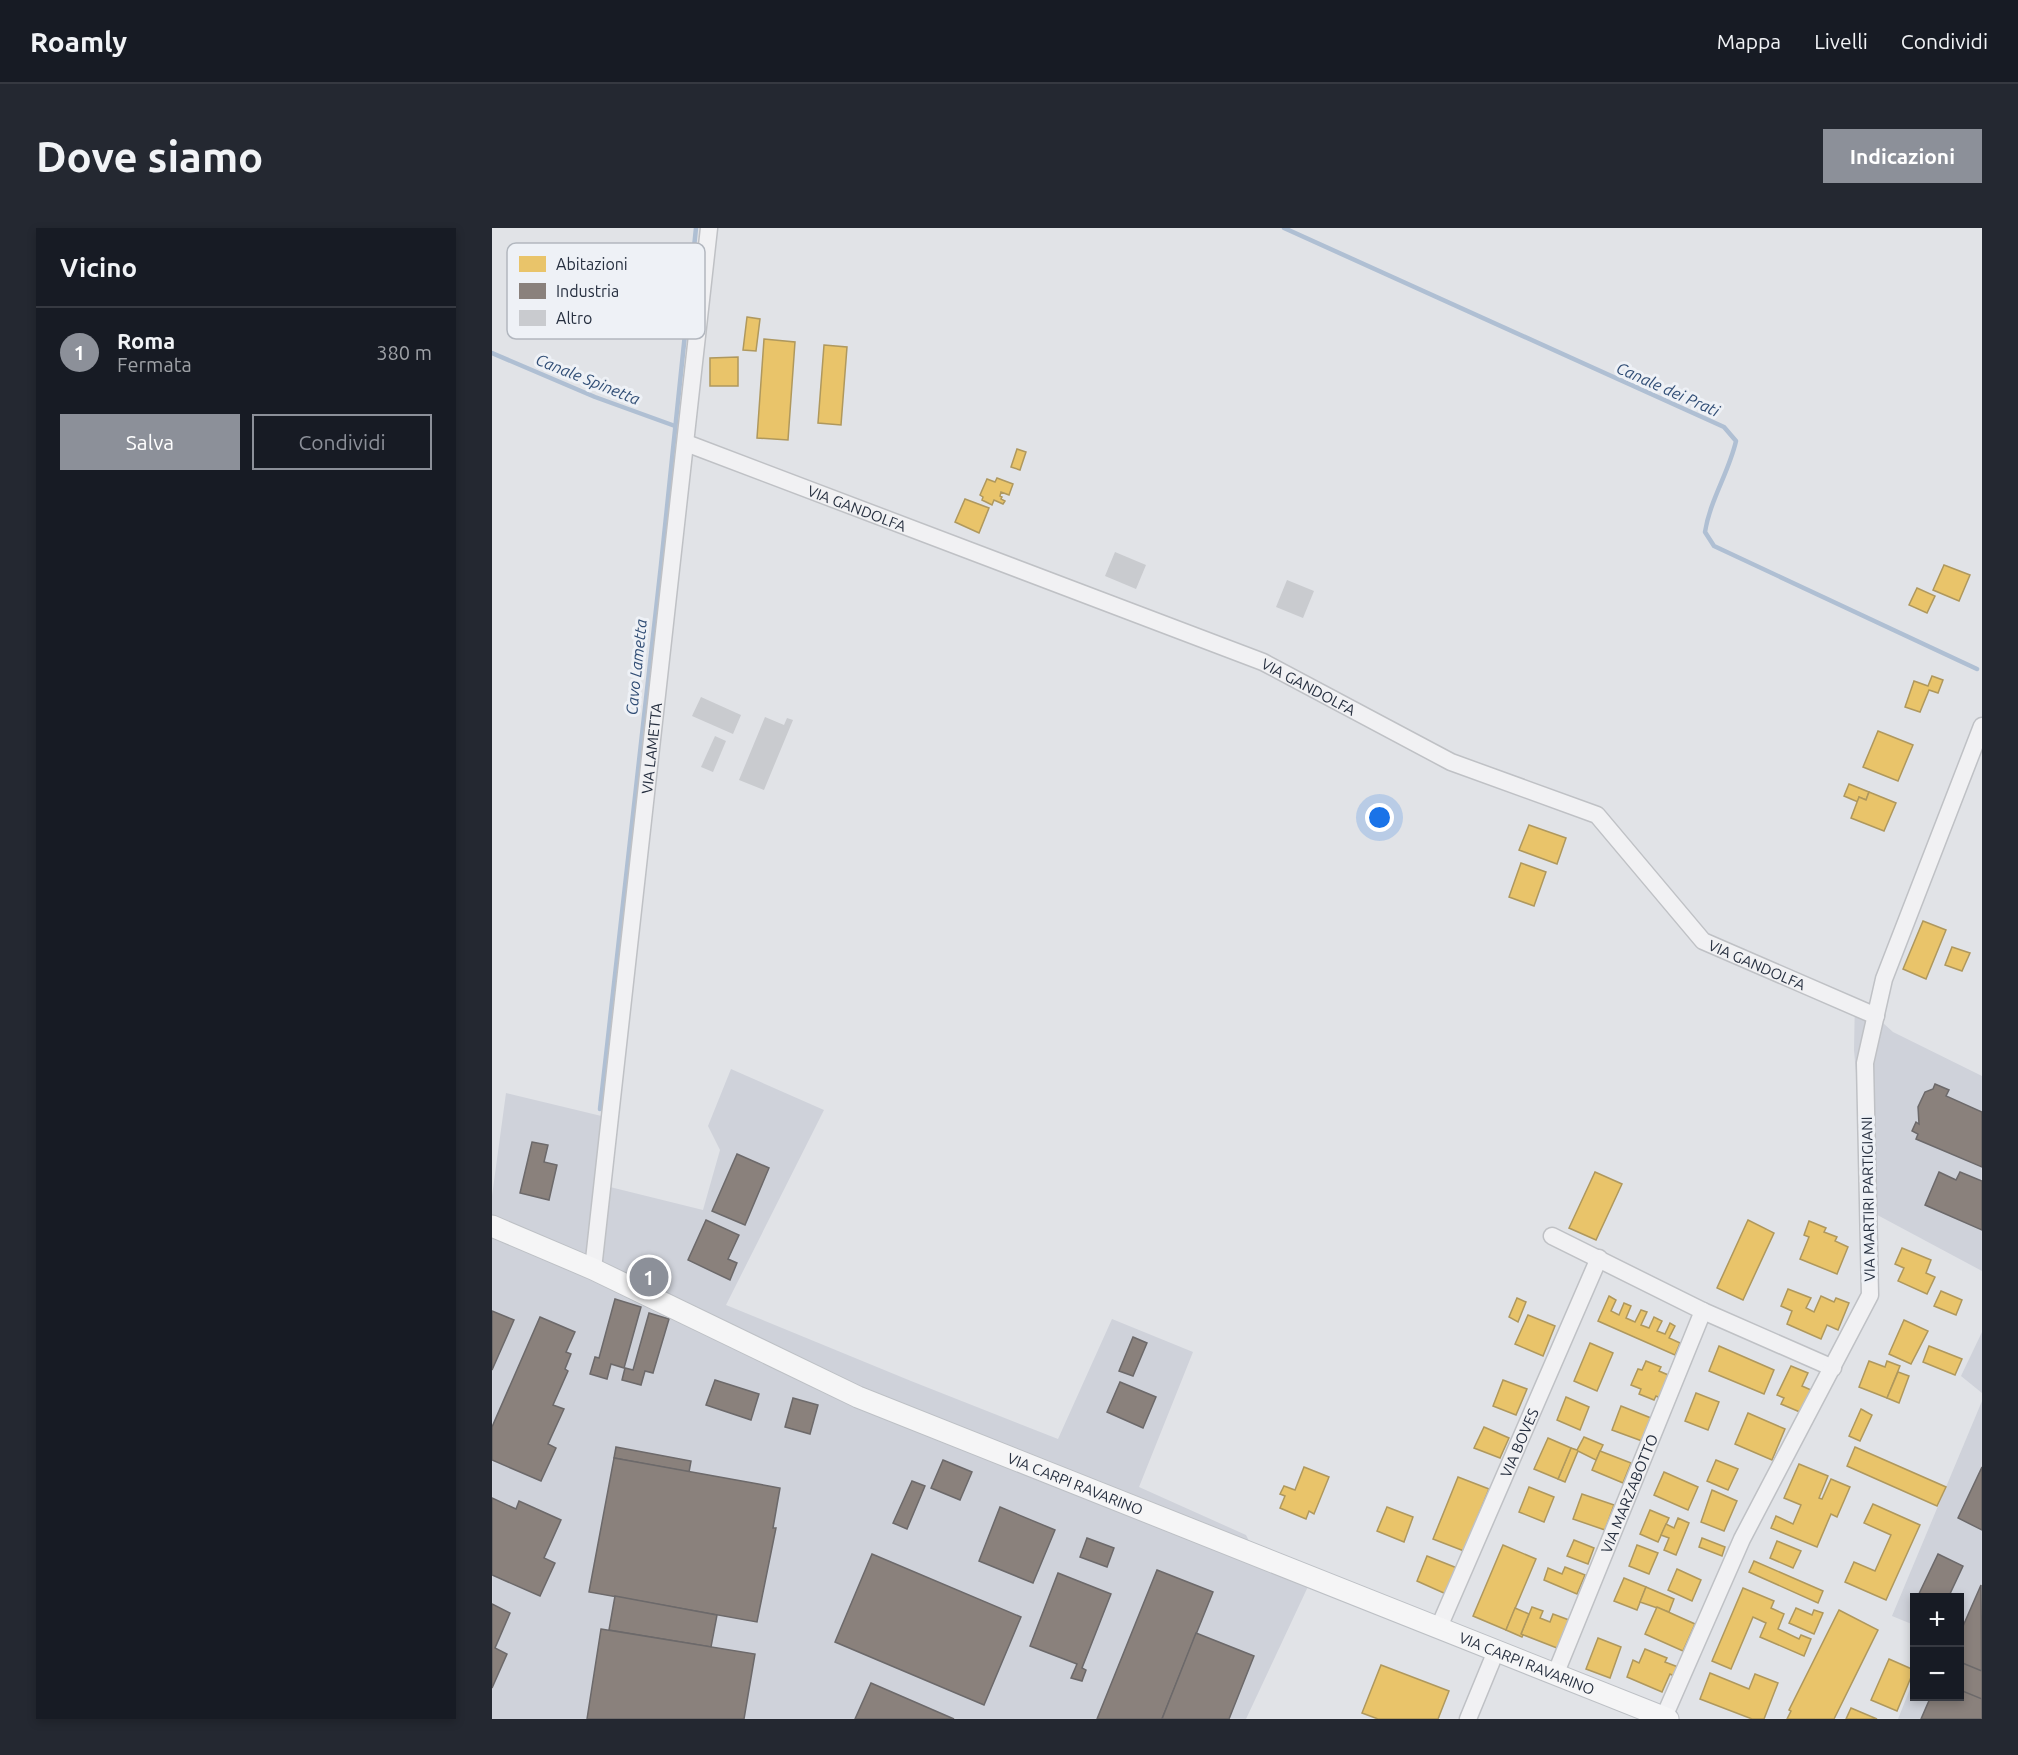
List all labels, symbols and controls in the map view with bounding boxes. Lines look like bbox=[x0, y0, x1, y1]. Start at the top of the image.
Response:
text: Roamly bbox=[30, 26, 127, 57]
text: Mappa bbox=[1717, 29, 1781, 53]
text: Livelli bbox=[1814, 29, 1868, 53]
text: Condividi bbox=[1901, 29, 1988, 53]
button: Indicazioni bbox=[1823, 129, 1982, 183]
text: Dove siamo bbox=[36, 133, 263, 180]
legend bbox=[507, 243, 705, 339]
text: Vicino bbox=[60, 253, 137, 282]
text: Abitazioni bbox=[556, 255, 628, 273]
text: Industria bbox=[556, 282, 619, 300]
text: Altro bbox=[556, 309, 592, 327]
text: Roma bbox=[117, 328, 175, 353]
text: 1 bbox=[74, 341, 85, 364]
text: 380 m bbox=[376, 341, 432, 364]
water label: Canale Spinetta bbox=[533, 350, 643, 408]
text: Fermata bbox=[117, 353, 192, 376]
water label: Canale dei Prati bbox=[1614, 358, 1723, 420]
button: Salva bbox=[60, 414, 240, 470]
button: Condividi bbox=[252, 414, 432, 470]
street label: VIA GANDOLFA bbox=[805, 482, 909, 534]
water label: Cavo Lametta bbox=[622, 618, 650, 716]
street label: VIA GANDOLFA bbox=[1259, 654, 1359, 718]
street label: VIA LAMETTA bbox=[637, 701, 665, 795]
your location bbox=[1365, 803, 1394, 832]
street label: VIA GANDOLFA bbox=[1706, 936, 1808, 993]
street label: VIA MARTIRI PARTIGIANI bbox=[1858, 1116, 1878, 1282]
pin: 1 bbox=[630, 1254, 668, 1300]
street label: VIA BOVES bbox=[1497, 1405, 1541, 1480]
street label: VIA MARZABOTTO bbox=[1597, 1431, 1661, 1555]
street label: VIA CARPI RAVARINO bbox=[1005, 1449, 1146, 1518]
map controls bbox=[1910, 1593, 1964, 1701]
button: + bbox=[1910, 1593, 1964, 1647]
street label: VIA CARPI RAVARINO bbox=[1457, 1628, 1597, 1698]
button: − bbox=[1910, 1647, 1964, 1701]

